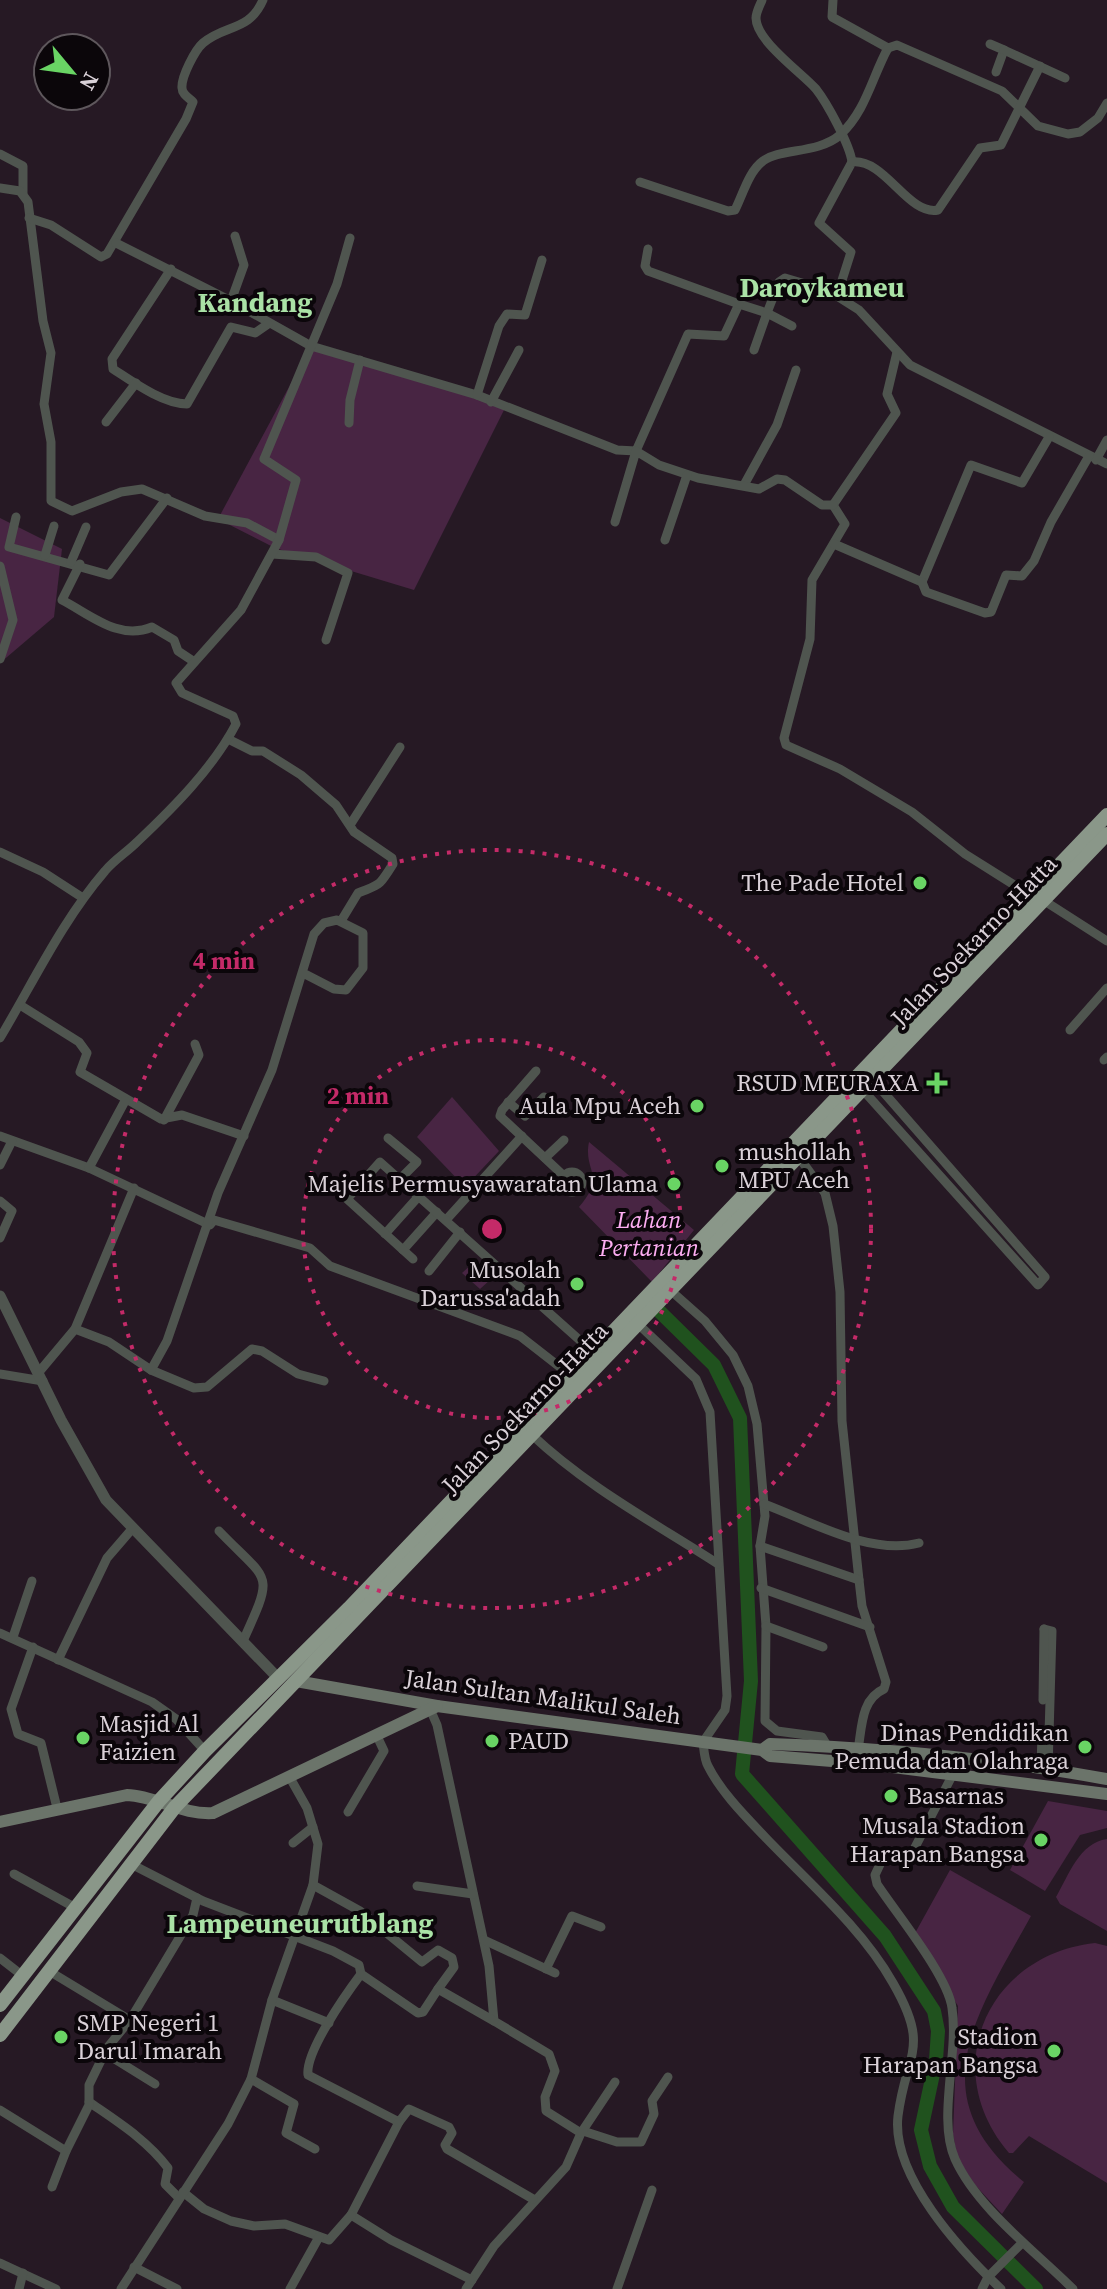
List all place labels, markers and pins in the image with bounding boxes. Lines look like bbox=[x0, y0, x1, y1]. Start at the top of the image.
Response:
place label: The Pade Hotel bbox=[741, 866, 904, 899]
marker: The Pade Hotel bbox=[911, 874, 929, 892]
place label: RSUD MEURAXA bbox=[736, 1066, 919, 1099]
marker: RSUD MEURAXA bbox=[926, 1072, 948, 1094]
place label: Aula Mpu Aceh bbox=[519, 1089, 681, 1122]
marker: Aula Mpu Aceh bbox=[688, 1097, 706, 1115]
place label: mushollah MPU Aceh bbox=[738, 1135, 852, 1196]
marker: mushollah MPU Aceh bbox=[713, 1157, 731, 1175]
place label: Majelis Permusyawaratan Ulama bbox=[308, 1167, 659, 1200]
marker: Majelis Permusyawaratan Ulama bbox=[665, 1175, 683, 1193]
centre of rings bbox=[478, 1215, 506, 1243]
place label: Musolah Darussa'adah bbox=[420, 1253, 561, 1314]
marker: Musolah Darussa'adah bbox=[568, 1275, 586, 1293]
place label: Masjid Al Faizien bbox=[99, 1707, 199, 1768]
place label: Dinas Pendidikan Pemuda dan Olahraga bbox=[835, 1716, 1070, 1777]
place label: PAUD bbox=[508, 1724, 569, 1757]
marker: Masjid Al Faizien bbox=[74, 1729, 92, 1747]
marker: PAUD bbox=[483, 1732, 501, 1750]
marker: Dinas Pendidikan Pemuda dan Olahraga bbox=[1076, 1738, 1094, 1756]
place label: Basarnas bbox=[907, 1779, 1004, 1812]
marker: Basarnas bbox=[882, 1787, 900, 1805]
place label: Musala Stadion Harapan Bangsa bbox=[850, 1809, 1026, 1870]
marker: Musala Stadion Harapan Bangsa bbox=[1032, 1831, 1050, 1849]
place label: SMP Negeri 1 Darul Imarah bbox=[77, 2006, 222, 2067]
place label: Stadion Harapan Bangsa bbox=[863, 2020, 1039, 2081]
marker: SMP Negeri 1 Darul Imarah bbox=[52, 2028, 70, 2046]
marker: Stadion Harapan Bangsa bbox=[1045, 2042, 1063, 2060]

